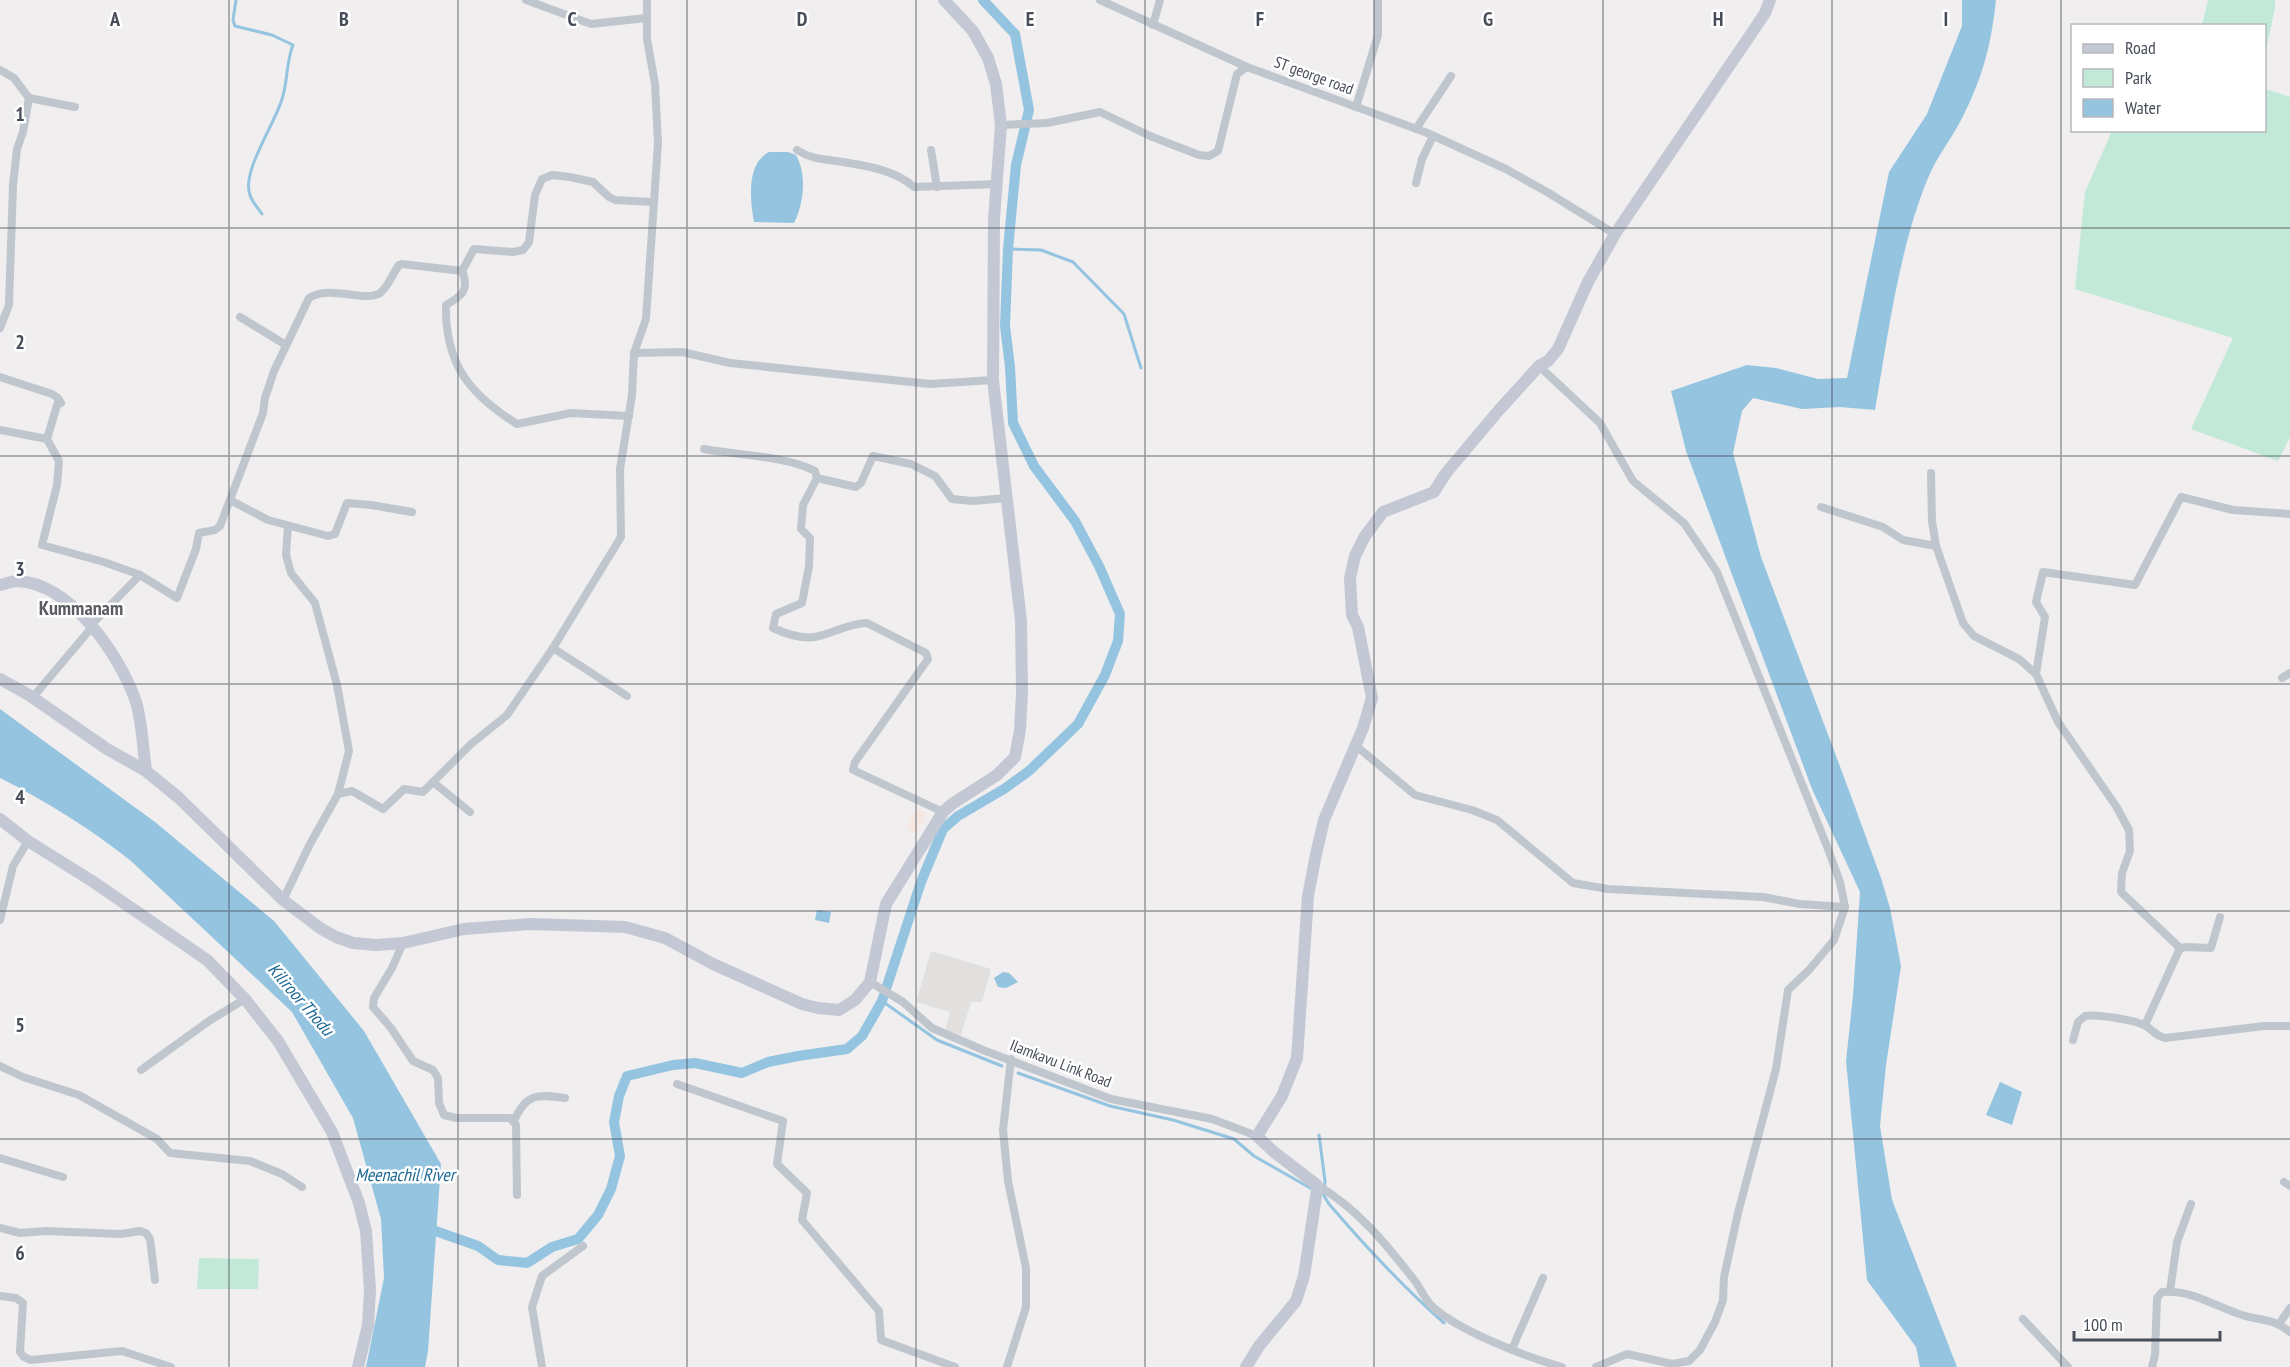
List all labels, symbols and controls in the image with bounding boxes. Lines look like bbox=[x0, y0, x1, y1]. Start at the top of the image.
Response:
text: A bbox=[109, 6, 121, 32]
text: B bbox=[339, 6, 349, 32]
text: C bbox=[567, 6, 577, 32]
text: D bbox=[797, 6, 808, 32]
text: E bbox=[1026, 6, 1034, 32]
text: F bbox=[1256, 6, 1264, 32]
text: G bbox=[1483, 6, 1493, 32]
text: H bbox=[1713, 6, 1723, 32]
text: I bbox=[1944, 6, 1948, 32]
legend bbox=[2071, 24, 2266, 132]
text: Road bbox=[2125, 36, 2156, 59]
street label: ST george road bbox=[1272, 51, 1357, 99]
text: Park bbox=[2125, 66, 2152, 89]
text: Water bbox=[2125, 96, 2161, 119]
text: 1 bbox=[15, 101, 25, 127]
text: 2 bbox=[15, 329, 25, 355]
text: 3 bbox=[15, 556, 25, 582]
district label: Kummanam bbox=[39, 595, 123, 621]
text: 4 bbox=[15, 784, 25, 810]
water label: Kiliroor Thodu bbox=[263, 958, 340, 1041]
text: 5 bbox=[15, 1012, 25, 1038]
street label: Ilamkavu Link Road bbox=[1007, 1034, 1115, 1092]
water label: Meenachil River bbox=[355, 1163, 458, 1186]
text: 6 bbox=[15, 1240, 25, 1266]
scale bar bbox=[2074, 1304, 2220, 1342]
text: 100 m bbox=[2083, 1313, 2123, 1336]

